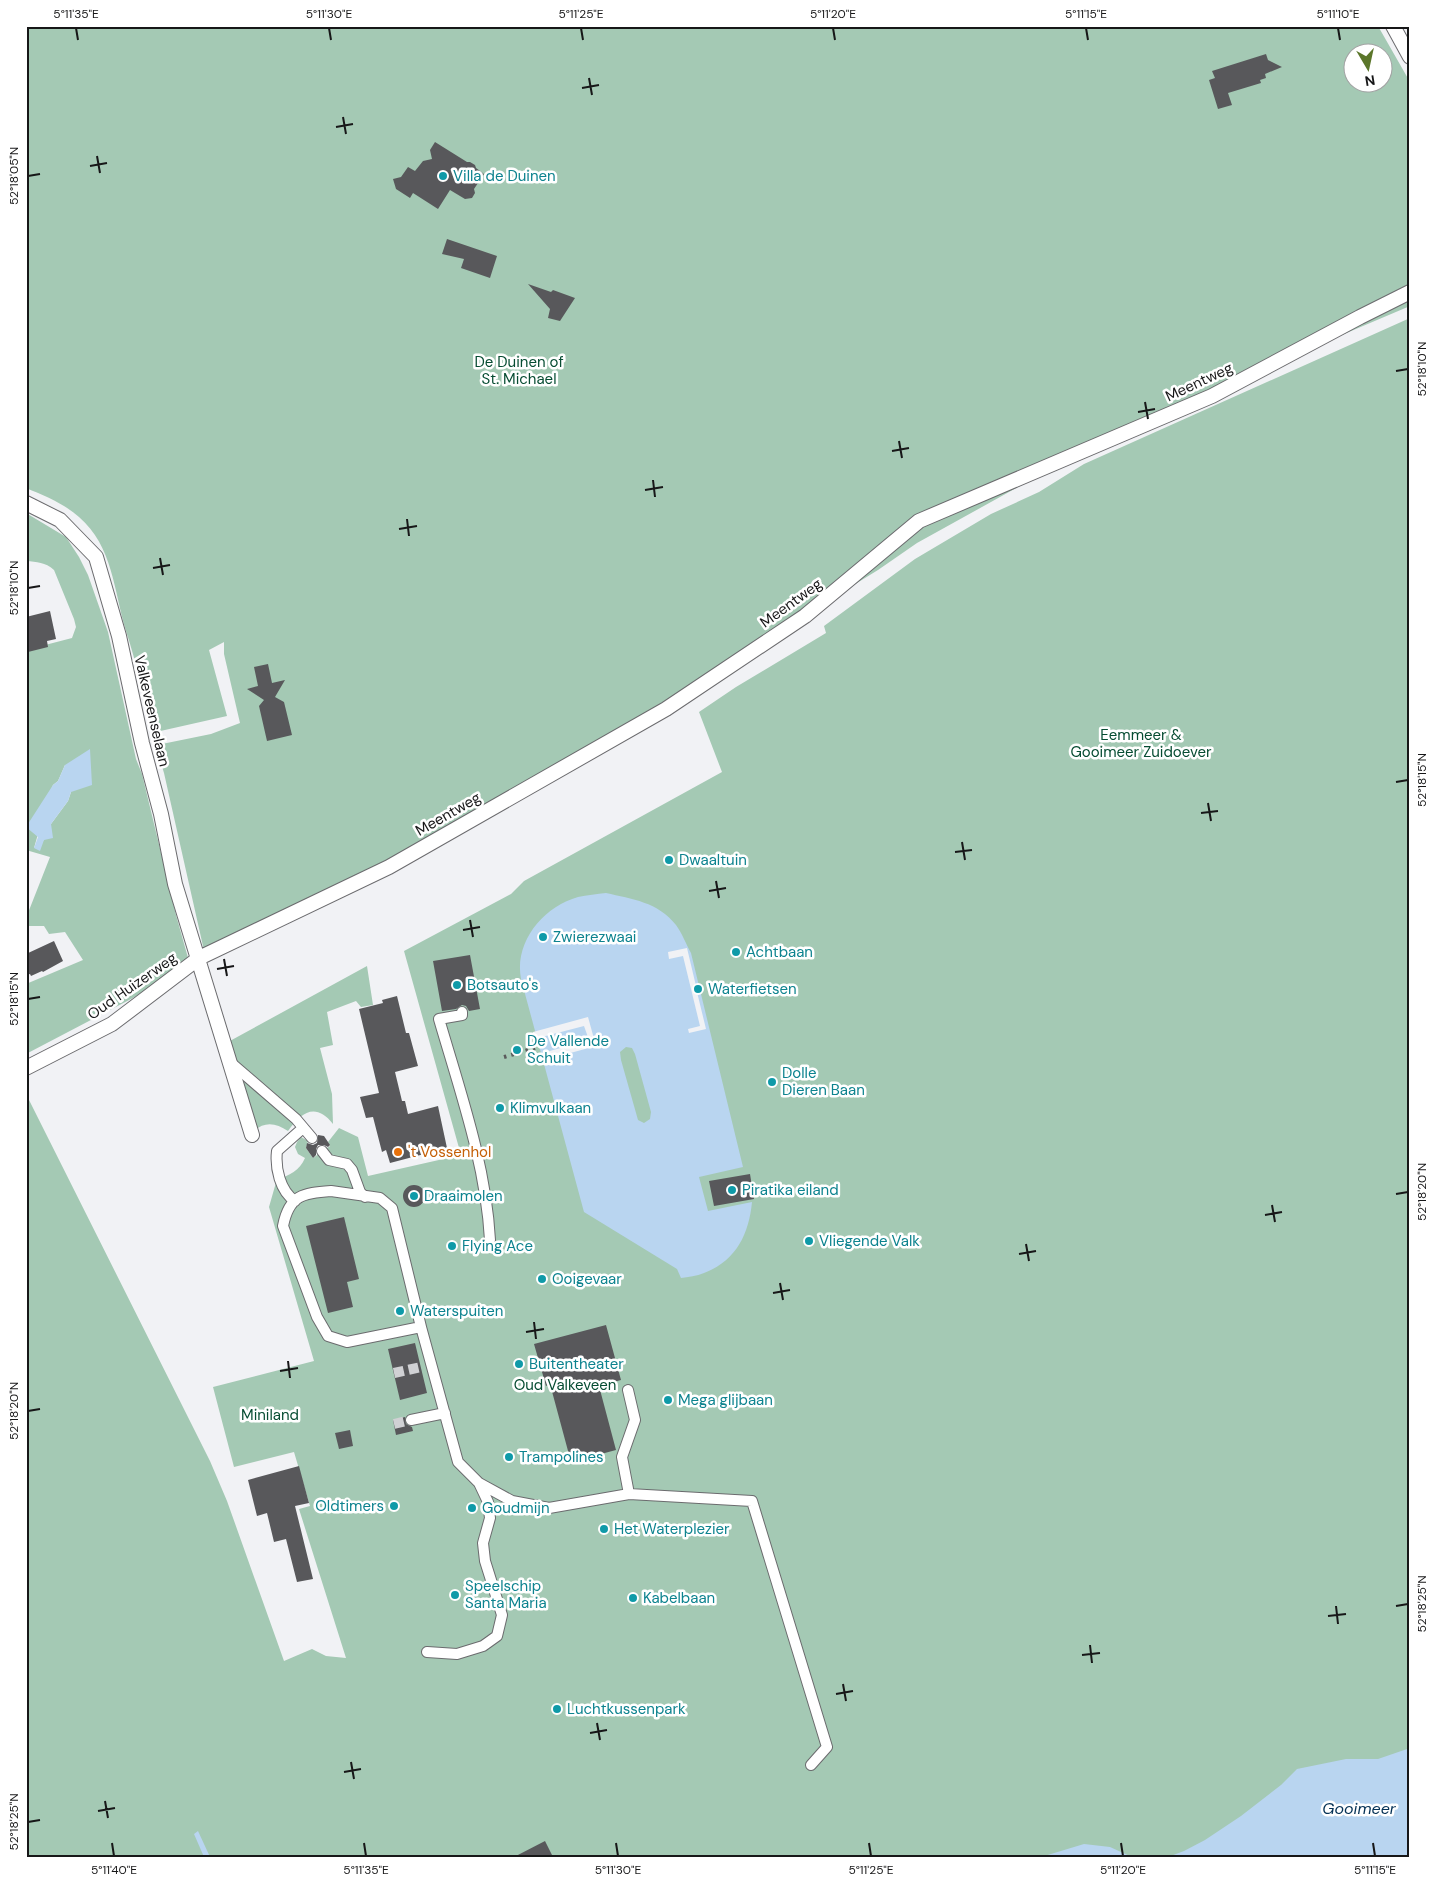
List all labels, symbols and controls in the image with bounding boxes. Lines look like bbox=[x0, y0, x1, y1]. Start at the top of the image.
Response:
text: 5°11'35"E bbox=[53, 6, 99, 22]
text: 5°11'30"E bbox=[306, 6, 352, 22]
text: 5°11'25"E bbox=[558, 6, 604, 22]
text: 5°11'20"E bbox=[810, 6, 856, 22]
text: 5°11'15"E bbox=[1065, 6, 1107, 22]
text: 5°11'10"E bbox=[1316, 6, 1360, 22]
north arrow bbox=[1344, 42, 1394, 92]
text: N bbox=[1364, 71, 1376, 91]
text: 52°18'05"N bbox=[6, 147, 22, 205]
place label: Villa de Duinen bbox=[453, 166, 556, 186]
marker: Villa de Duinen bbox=[437, 170, 449, 182]
text: 52°18'10"N bbox=[1414, 342, 1430, 396]
park label: De Duinen of St. Michael bbox=[474, 352, 564, 389]
street label: Meentweg bbox=[1162, 358, 1236, 406]
text: 52°18'10"N bbox=[6, 561, 22, 615]
street label: Meentweg bbox=[756, 574, 826, 632]
street label: Valkeveenselaan bbox=[129, 653, 175, 769]
park label: Eemmeer & Gooimeer Zuidoever bbox=[1070, 725, 1212, 762]
text: 52°18'15"N bbox=[1414, 753, 1430, 807]
street label: Meentweg bbox=[412, 787, 484, 841]
place label: Dwaaltuin bbox=[679, 850, 747, 870]
marker: Dwaaltuin bbox=[663, 854, 675, 866]
place label: Zwierezwaai bbox=[553, 927, 636, 947]
marker: Zwierezwaai bbox=[537, 931, 549, 943]
place label: Achtbaan bbox=[746, 942, 813, 962]
marker: Achtbaan bbox=[730, 946, 742, 958]
street label: Oud Huizerweg bbox=[83, 948, 181, 1024]
text: 52°18'15"N bbox=[6, 972, 22, 1026]
place label: Botsauto's bbox=[467, 975, 539, 995]
marker: Botsauto's bbox=[451, 979, 463, 991]
place label: Waterfietsen bbox=[708, 979, 797, 999]
marker: Waterfietsen bbox=[692, 983, 704, 995]
place label: De Vallende Schuit bbox=[527, 1031, 609, 1068]
marker: De Vallende Schuit bbox=[511, 1044, 523, 1056]
place label: Dolle Dieren Baan bbox=[782, 1063, 865, 1100]
marker: Dolle Dieren Baan bbox=[766, 1076, 778, 1088]
place label: Klimvulkaan bbox=[510, 1098, 591, 1118]
marker: Klimvulkaan bbox=[494, 1102, 506, 1114]
place label: 't Vossenhol bbox=[408, 1142, 491, 1162]
marker: 't Vossenhol bbox=[392, 1146, 404, 1158]
text: 52°18'20"N bbox=[1414, 1163, 1430, 1221]
place label: Piratika eiland bbox=[742, 1180, 839, 1200]
marker: Piratika eiland bbox=[726, 1184, 738, 1196]
place label: Draaimolen bbox=[424, 1186, 503, 1206]
marker: Draaimolen bbox=[408, 1190, 420, 1202]
place label: Vliegende Valk bbox=[819, 1231, 920, 1251]
marker: Vliegende Valk bbox=[803, 1235, 815, 1247]
place label: Flying Ace bbox=[462, 1236, 533, 1256]
marker: Flying Ace bbox=[446, 1240, 458, 1252]
place label: Ooigevaar bbox=[552, 1269, 622, 1289]
marker: Ooigevaar bbox=[536, 1273, 548, 1285]
place label: Waterspuiten bbox=[410, 1301, 503, 1321]
marker: Waterspuiten bbox=[394, 1305, 406, 1317]
place label: Buitentheater bbox=[529, 1354, 624, 1374]
marker: Buitentheater bbox=[513, 1358, 525, 1370]
park label: Oud Valkeveen bbox=[514, 1375, 616, 1395]
text: 52°18'20"N bbox=[6, 1382, 22, 1440]
place label: Mega glijbaan bbox=[678, 1390, 773, 1410]
marker: Mega glijbaan bbox=[662, 1394, 674, 1406]
park label: Miniland bbox=[241, 1405, 299, 1425]
place label: Trampolines bbox=[519, 1447, 604, 1467]
marker: Trampolines bbox=[503, 1451, 515, 1463]
place label: Oldtimers bbox=[315, 1496, 384, 1516]
place label: Goudmijn bbox=[482, 1498, 550, 1518]
marker: Oldtimers bbox=[388, 1500, 400, 1512]
marker: Goudmijn bbox=[466, 1502, 478, 1514]
place label: Het Waterplezier bbox=[614, 1519, 730, 1539]
marker: Het Waterplezier bbox=[598, 1523, 610, 1535]
place label: Speelschip Santa Maria bbox=[465, 1576, 547, 1613]
text: 52°18'25"N bbox=[1414, 1576, 1430, 1632]
place label: Kabelbaan bbox=[643, 1588, 715, 1608]
marker: Speelschip Santa Maria bbox=[449, 1589, 461, 1601]
marker: Kabelbaan bbox=[627, 1592, 639, 1604]
place label: Luchtkussenpark bbox=[567, 1699, 686, 1719]
marker: Luchtkussenpark bbox=[551, 1703, 563, 1715]
text: 52°18'25"N bbox=[6, 1794, 22, 1850]
water label: Gooimeer bbox=[1322, 1798, 1397, 1819]
text: 5°11'40"E bbox=[91, 1862, 137, 1878]
text: 5°11'35"E bbox=[343, 1862, 389, 1878]
text: 5°11'30"E bbox=[595, 1862, 641, 1878]
text: 5°11'25"E bbox=[848, 1862, 894, 1878]
text: 5°11'20"E bbox=[1100, 1862, 1146, 1878]
text: 5°11'15"E bbox=[1354, 1862, 1396, 1878]

